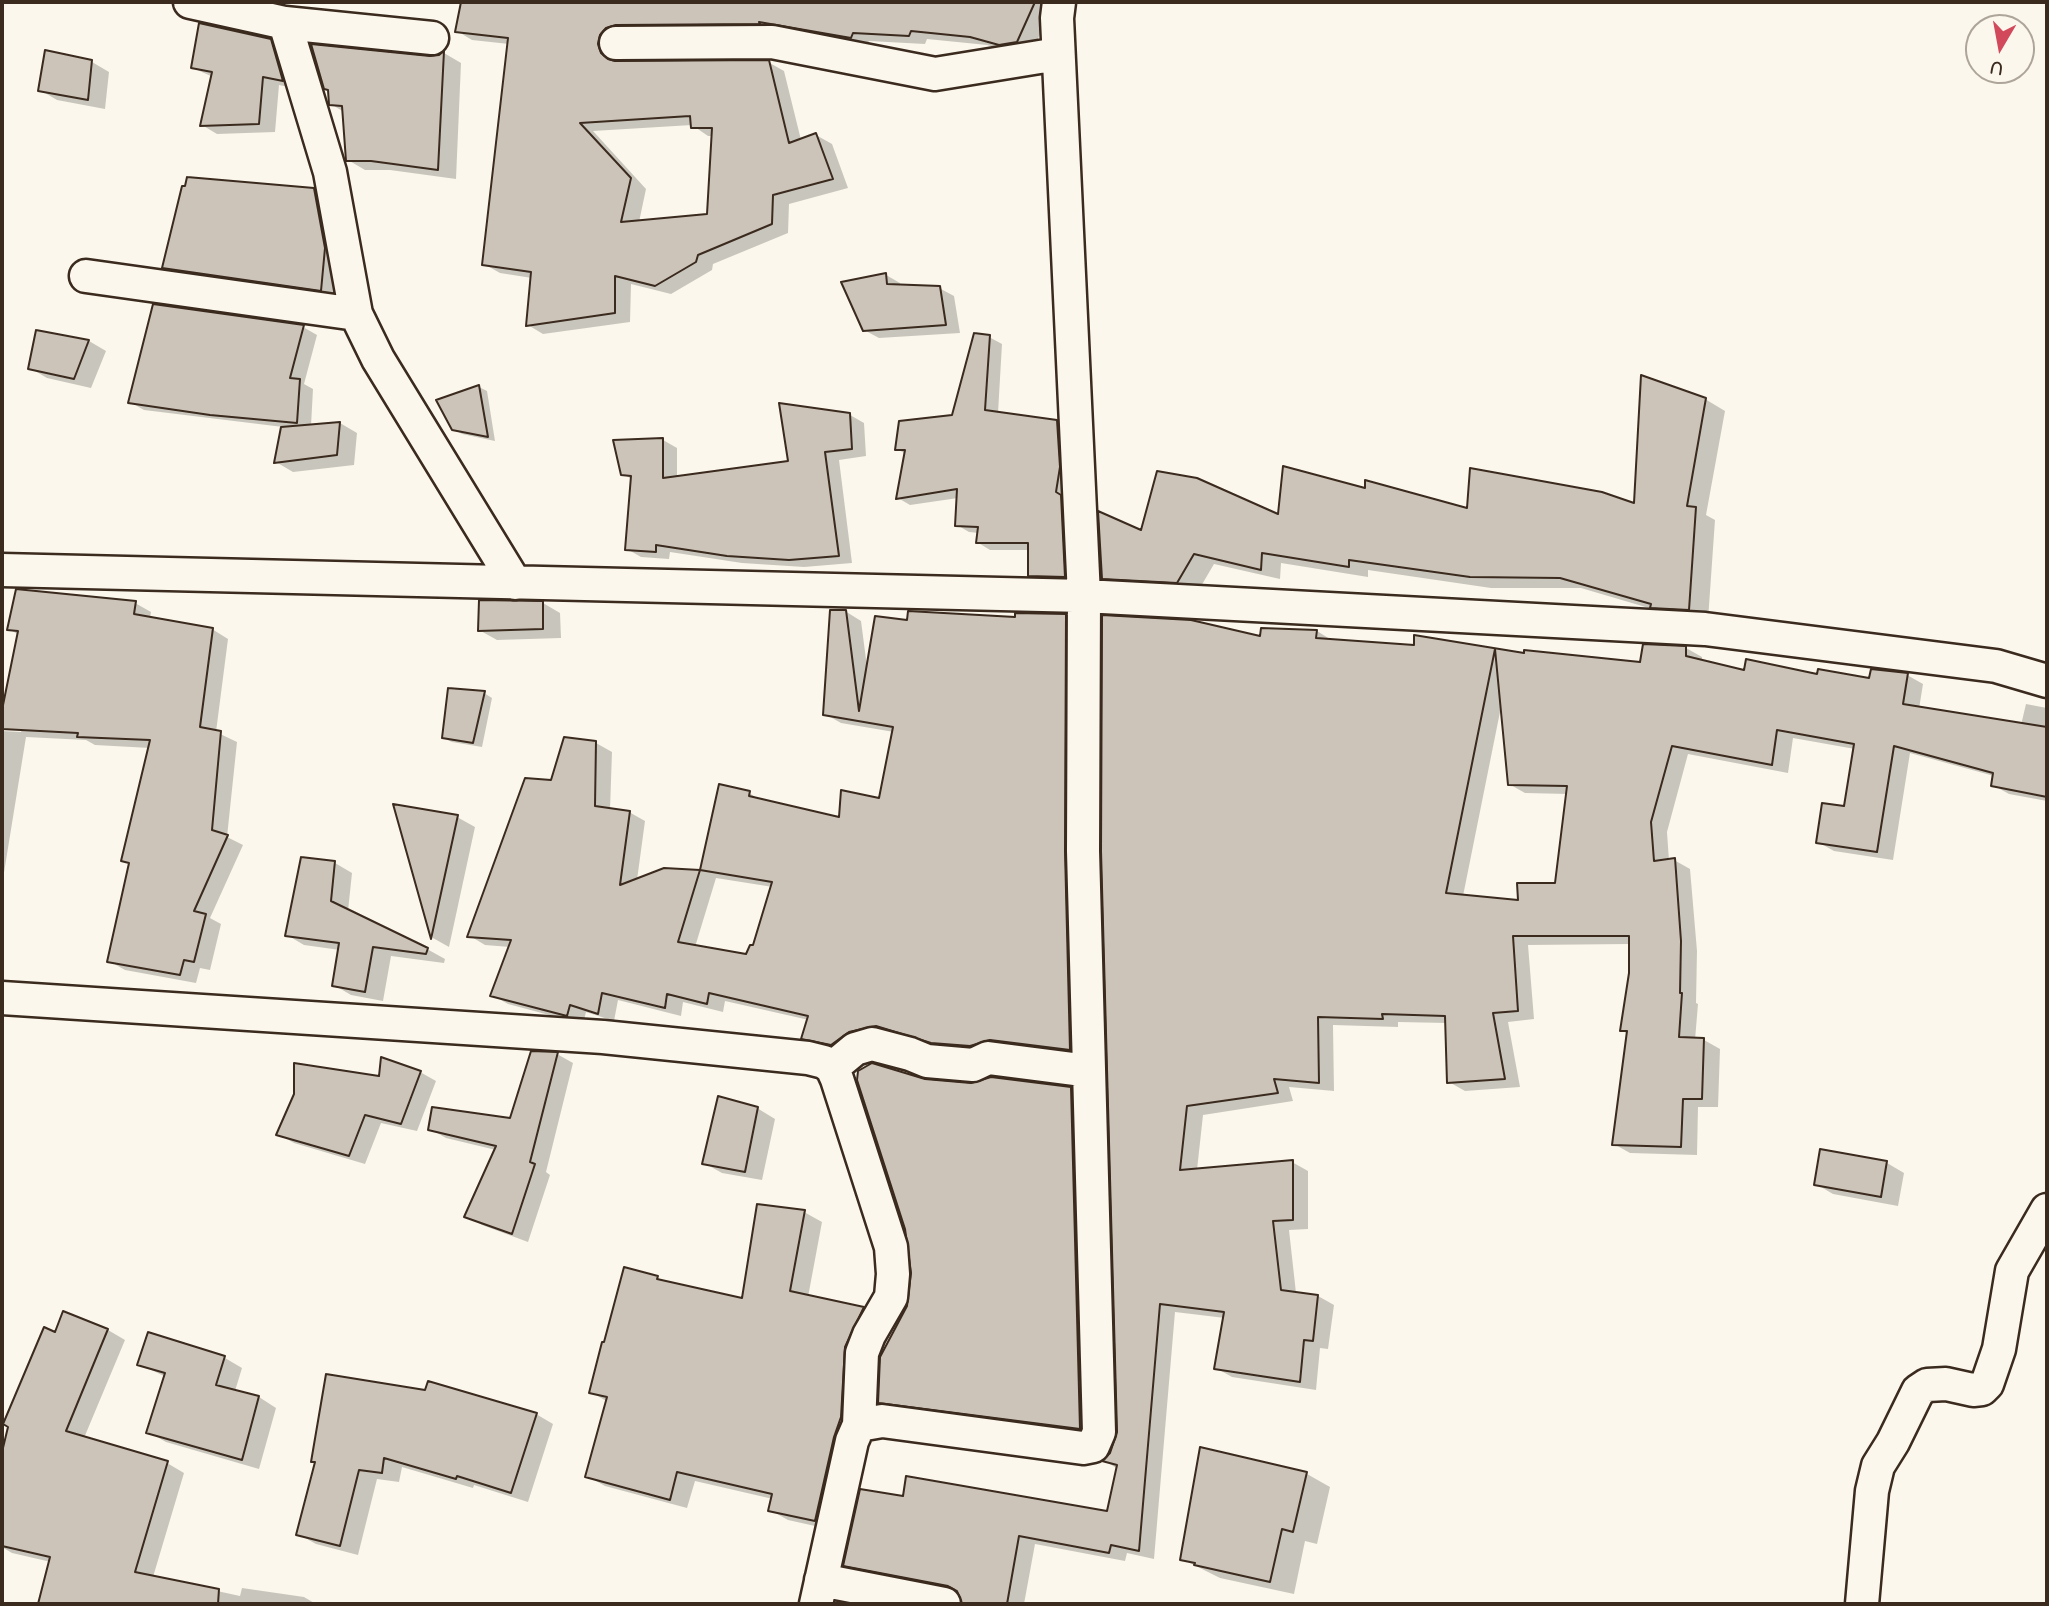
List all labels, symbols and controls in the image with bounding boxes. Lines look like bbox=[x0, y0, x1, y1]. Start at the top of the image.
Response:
north arrow bbox=[1965, 14, 2035, 84]
text: U bbox=[1989, 56, 2005, 80]

